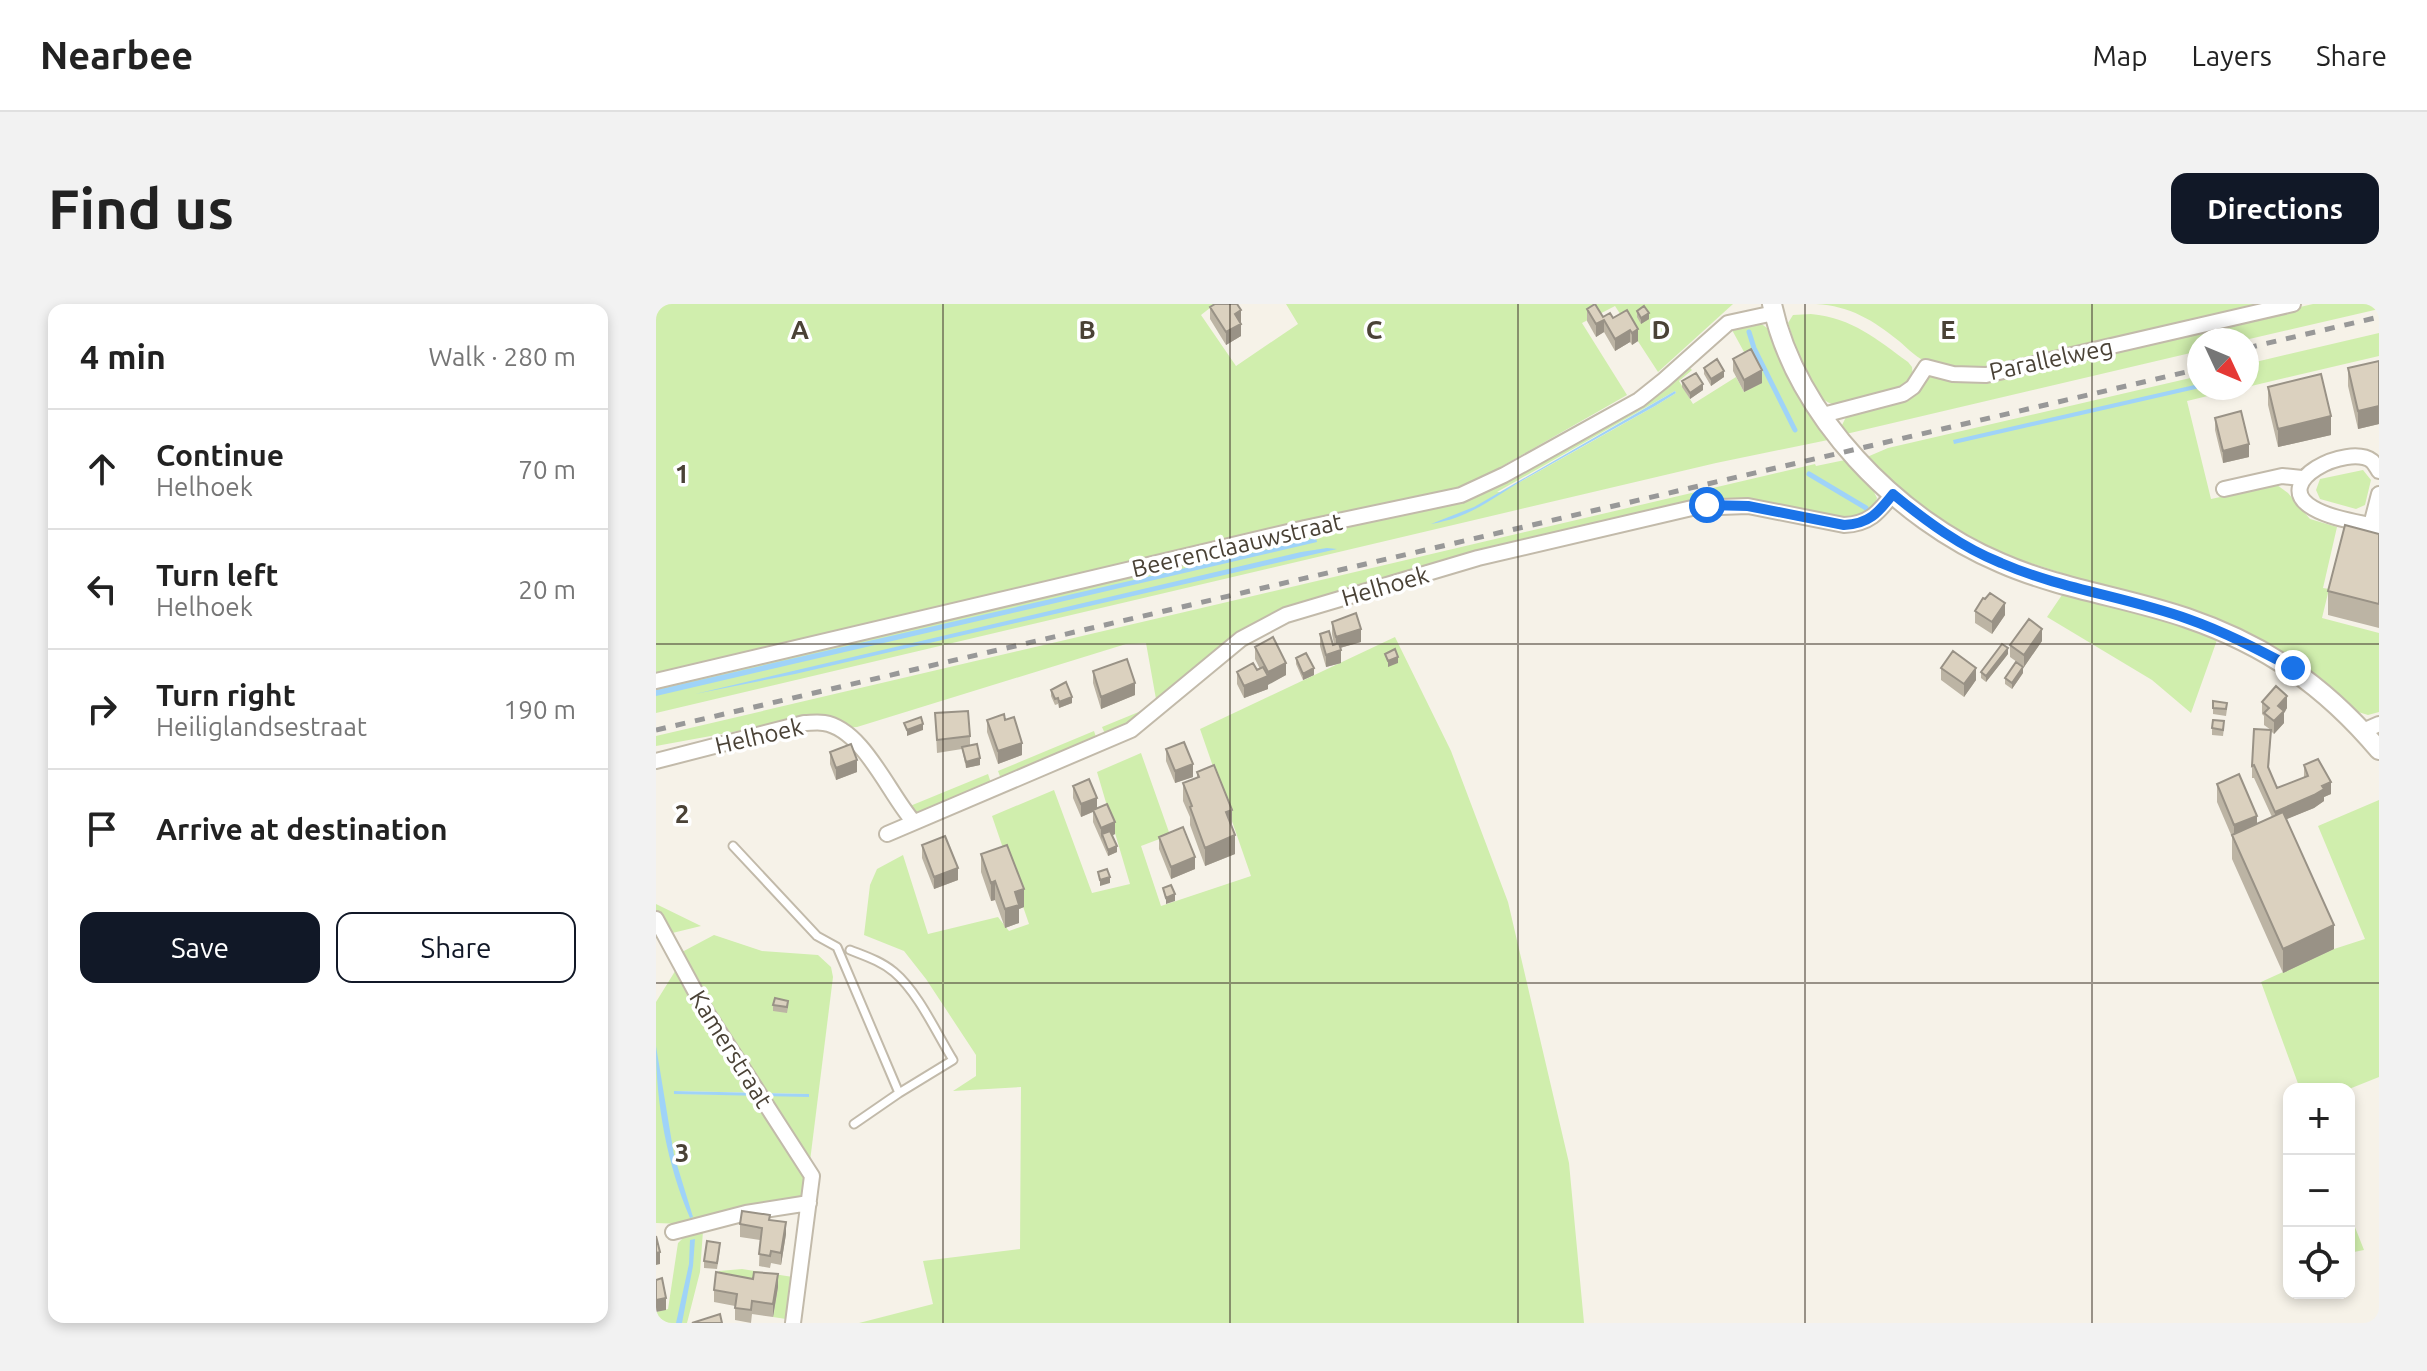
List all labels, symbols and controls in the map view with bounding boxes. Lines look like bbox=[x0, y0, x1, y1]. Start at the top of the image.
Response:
text: Nearbee bbox=[40, 34, 193, 76]
text: Map bbox=[2092, 40, 2148, 71]
text: Layers bbox=[2192, 40, 2272, 71]
text: Share bbox=[2316, 40, 2387, 71]
button: Directions bbox=[2171, 173, 2379, 244]
text: Find us bbox=[48, 177, 234, 240]
text: A bbox=[791, 315, 810, 344]
text: B bbox=[1078, 315, 1096, 344]
text: C bbox=[1366, 315, 1383, 344]
text: D bbox=[1652, 315, 1670, 344]
text: E bbox=[1940, 315, 1956, 344]
north arrow bbox=[2187, 328, 2259, 400]
street label: Parallelweg bbox=[1987, 333, 2115, 385]
text: 4 min bbox=[80, 337, 166, 375]
text: Walk · 280 m bbox=[428, 342, 576, 371]
text: Continue bbox=[156, 438, 284, 472]
icon: ahead bbox=[80, 447, 124, 491]
text: 70 m bbox=[518, 455, 576, 484]
text: 1 bbox=[675, 459, 689, 488]
text: Helhoek bbox=[156, 472, 253, 501]
route start bbox=[1689, 487, 1725, 523]
street label: Beerenclaauwstraat bbox=[1129, 508, 1345, 582]
text: Turn left bbox=[156, 558, 278, 592]
street label: Helhoek bbox=[1338, 561, 1432, 611]
icon: left bbox=[80, 567, 124, 611]
text: 20 m bbox=[518, 575, 576, 604]
text: Helhoek bbox=[156, 592, 253, 621]
route end bbox=[2275, 650, 2311, 686]
text: Turn right bbox=[156, 678, 296, 712]
icon: right bbox=[80, 687, 124, 731]
text: 190 m bbox=[504, 695, 576, 724]
text: Heiliglandsestraat bbox=[156, 712, 367, 741]
street label: Helhoek bbox=[712, 713, 806, 759]
text: 2 bbox=[675, 799, 689, 828]
icon: arrive bbox=[80, 807, 124, 851]
text: Arrive at destination bbox=[156, 812, 448, 846]
button: Save bbox=[80, 912, 320, 983]
button: Share bbox=[336, 912, 576, 983]
street label: Kamerstraat bbox=[684, 985, 778, 1113]
map controls bbox=[2283, 1083, 2355, 1299]
button: + bbox=[2283, 1083, 2355, 1155]
text: 3 bbox=[675, 1138, 689, 1167]
button: − bbox=[2283, 1155, 2355, 1227]
button: locate bbox=[2283, 1227, 2355, 1299]

